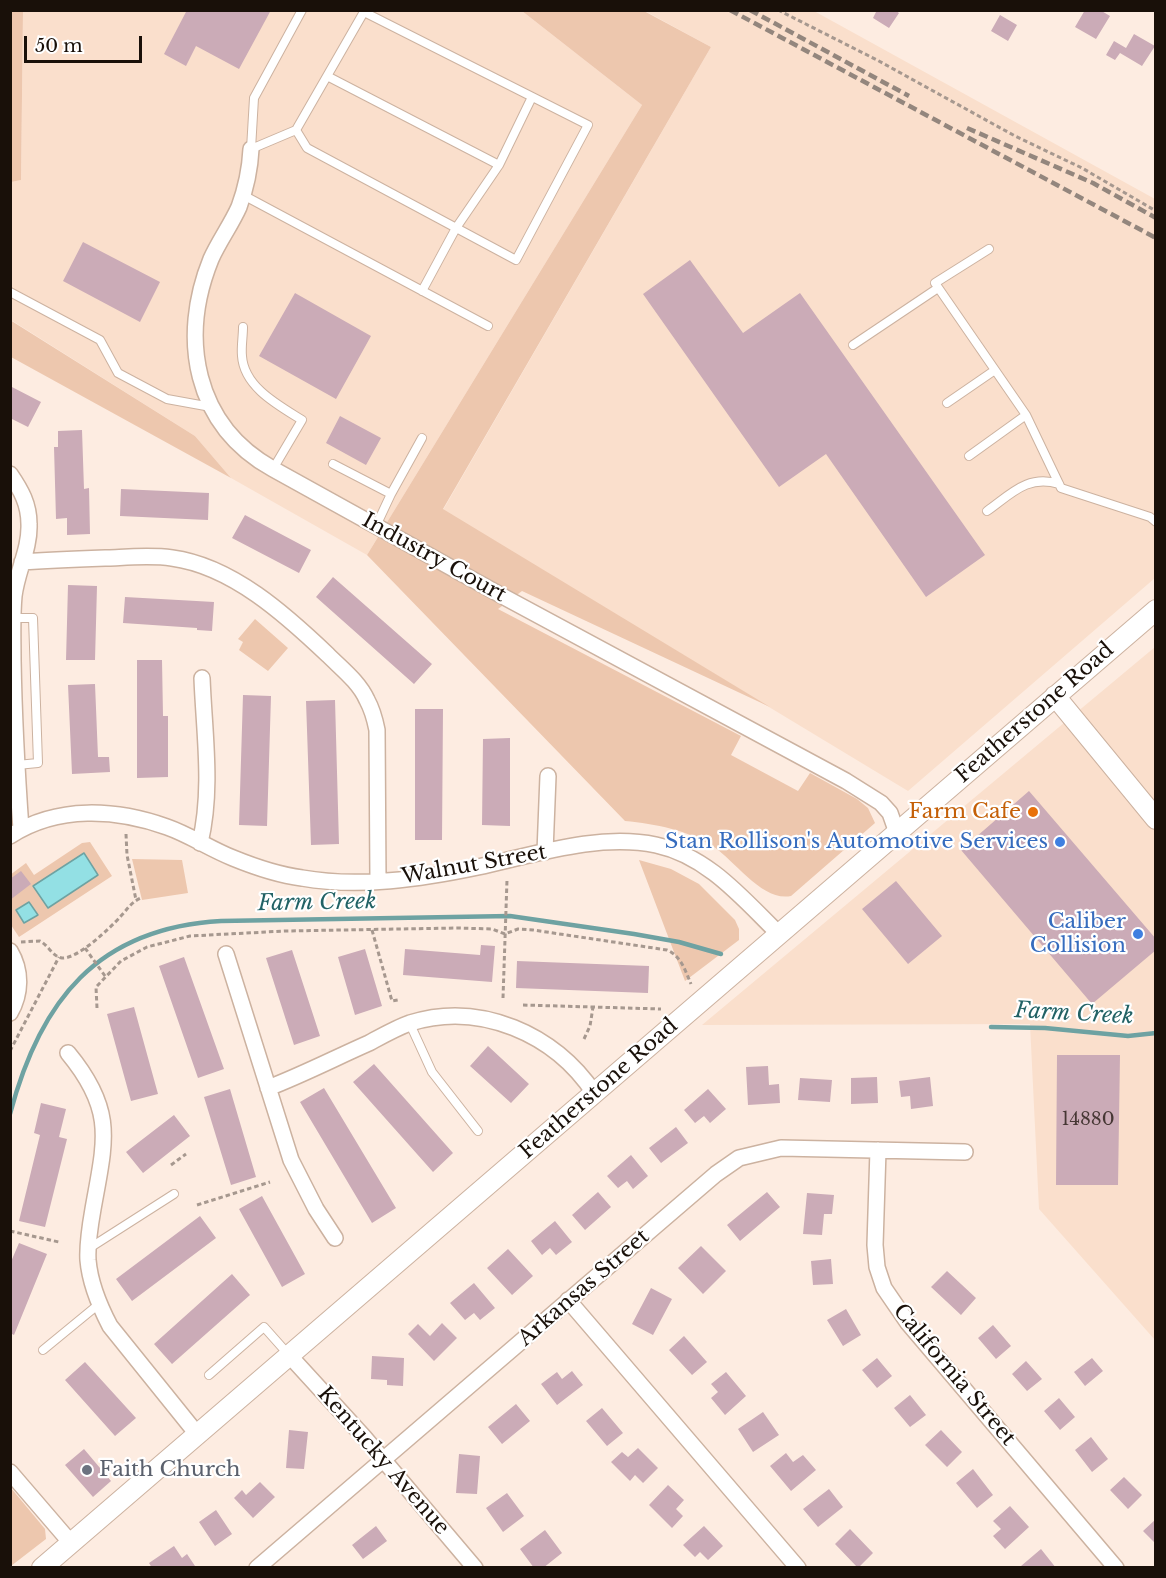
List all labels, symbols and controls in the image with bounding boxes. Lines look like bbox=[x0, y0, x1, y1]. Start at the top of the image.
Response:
scale bar bbox=[27, 24, 146, 62]
text: 50 m bbox=[35, 35, 83, 57]
street label: Industry Court bbox=[357, 508, 511, 608]
street label: Featherstone Road bbox=[951, 638, 1119, 788]
place label: Farm Cafe bbox=[909, 799, 1021, 825]
marker: Farm Cafe bbox=[1026, 805, 1040, 819]
place label: Stan Rollison's Automotive Services bbox=[665, 829, 1048, 855]
marker: Stan Rollison's Automotive Services bbox=[1053, 835, 1067, 849]
street label: Walnut Street bbox=[399, 840, 549, 890]
water label: Farm Creek bbox=[257, 889, 377, 917]
place label: Caliber Collision bbox=[1030, 909, 1126, 959]
marker: Caliber Collision bbox=[1131, 927, 1145, 941]
water label: Farm Creek bbox=[1014, 998, 1134, 1030]
street label: Featherstone Road bbox=[515, 1014, 683, 1164]
house number: 14880 bbox=[1061, 1109, 1115, 1131]
street label: Arkansas Street bbox=[513, 1224, 655, 1352]
street label: California Street bbox=[887, 1299, 1021, 1451]
street label: Kentucky Avenue bbox=[312, 1382, 454, 1540]
place label: Faith Church bbox=[99, 1457, 240, 1483]
marker: Faith Church bbox=[80, 1463, 94, 1477]

